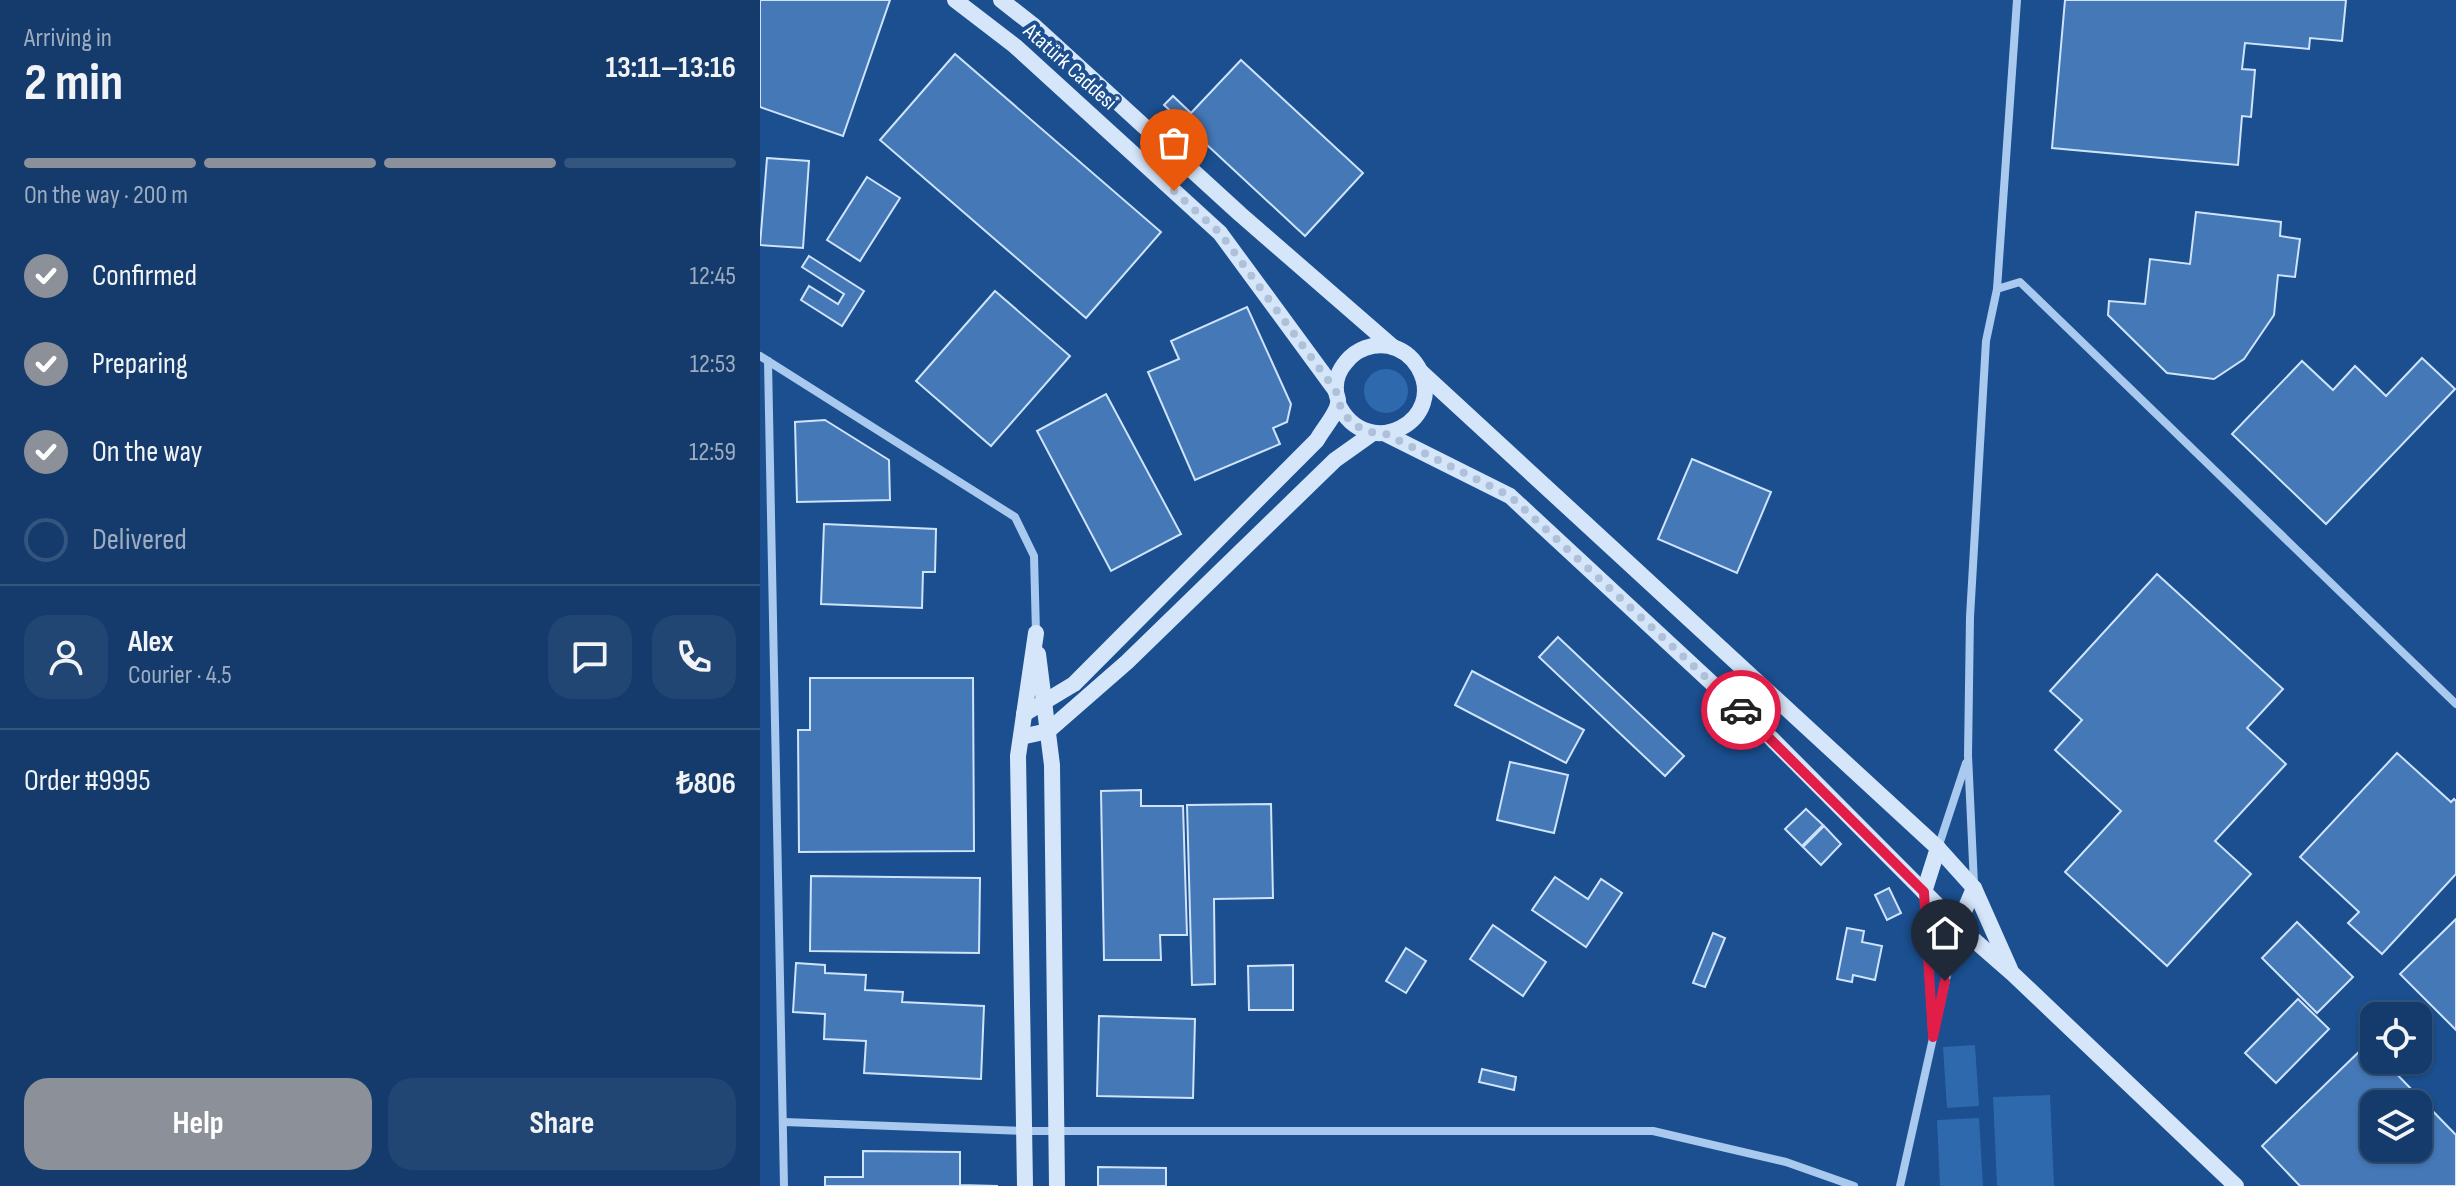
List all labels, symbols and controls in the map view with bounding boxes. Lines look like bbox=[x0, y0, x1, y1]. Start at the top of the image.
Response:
street label: Atatürk Caddesi bbox=[1017, 17, 1122, 116]
text: Arriving in bbox=[24, 23, 112, 54]
text: 13:11–13:16 bbox=[605, 50, 736, 86]
text: 2 min bbox=[24, 52, 123, 115]
pin bbox=[1140, 109, 1208, 191]
icon: bag bbox=[1152, 121, 1196, 165]
text: On the way · 200 m bbox=[24, 180, 188, 211]
icon: check bbox=[24, 254, 68, 298]
text: Confirmed bbox=[92, 258, 197, 294]
text: 12:45 bbox=[690, 261, 736, 292]
icon: check bbox=[24, 342, 68, 386]
text: Preparing bbox=[92, 346, 188, 382]
text: 12:53 bbox=[690, 349, 736, 380]
icon: check bbox=[24, 430, 68, 474]
text: On the way bbox=[92, 434, 202, 470]
text: 12:59 bbox=[689, 437, 736, 468]
text: Delivered bbox=[92, 522, 187, 558]
button: person bbox=[24, 615, 108, 699]
button: chat bbox=[548, 615, 632, 699]
button: phone bbox=[652, 615, 736, 699]
text: Alex bbox=[128, 624, 174, 660]
text: Courier · 4.5 bbox=[128, 660, 232, 691]
courier bbox=[1701, 670, 1781, 750]
icon: car bbox=[1719, 688, 1763, 732]
text: Order #9995 bbox=[24, 763, 150, 799]
text: ₺806 bbox=[676, 766, 736, 802]
pin bbox=[1911, 899, 1979, 981]
icon: home bbox=[1923, 911, 1967, 955]
map controls bbox=[2360, 1002, 2432, 1162]
button: locate bbox=[2360, 1002, 2432, 1074]
button: Help bbox=[24, 1078, 372, 1170]
button: Share bbox=[388, 1078, 736, 1170]
button: layers bbox=[2360, 1090, 2432, 1162]

